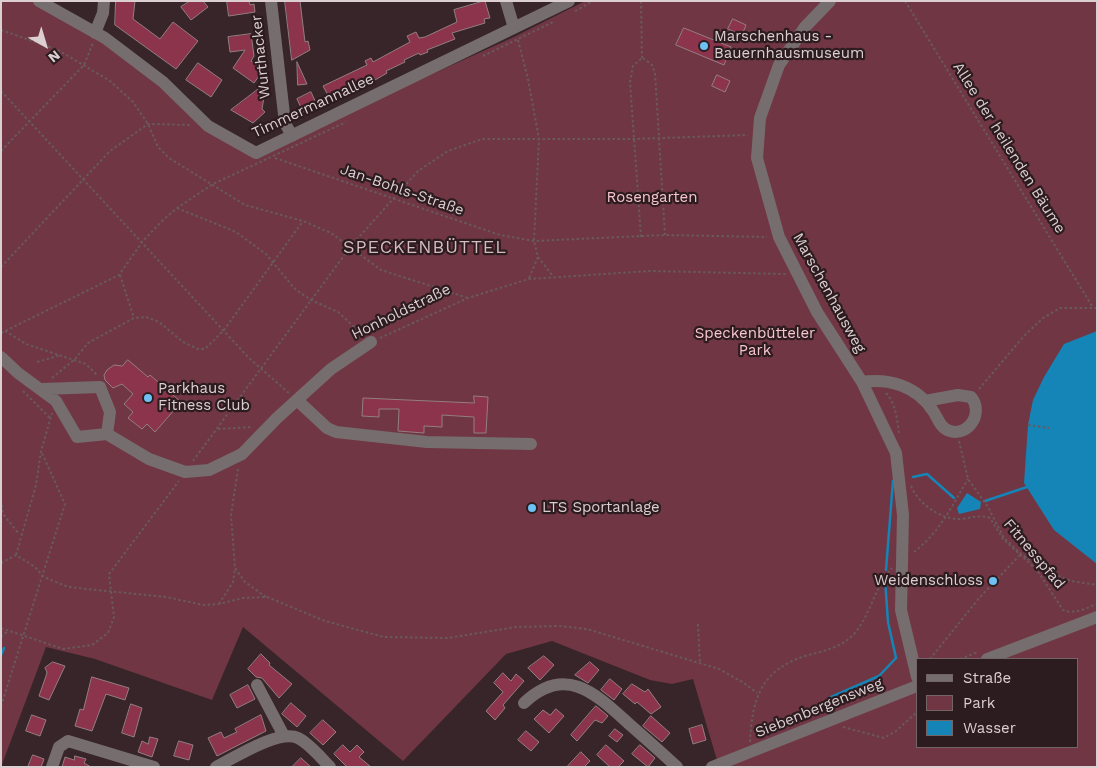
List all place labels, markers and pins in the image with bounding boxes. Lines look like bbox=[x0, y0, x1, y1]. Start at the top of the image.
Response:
place label: Marschenhaus - Bauernhausmuseum bbox=[714, 28, 864, 63]
marker: Marschenhaus - Bauernhausmuseum bbox=[698, 40, 710, 52]
place label: Parkhaus Fitness Club bbox=[158, 380, 250, 415]
marker: Parkhaus Fitness Club bbox=[142, 392, 154, 404]
place label: LTS Sportanlage bbox=[542, 499, 660, 517]
marker: LTS Sportanlage bbox=[526, 502, 538, 514]
place label: Weidenschloss bbox=[874, 572, 983, 590]
marker: Weidenschloss bbox=[987, 575, 999, 587]

